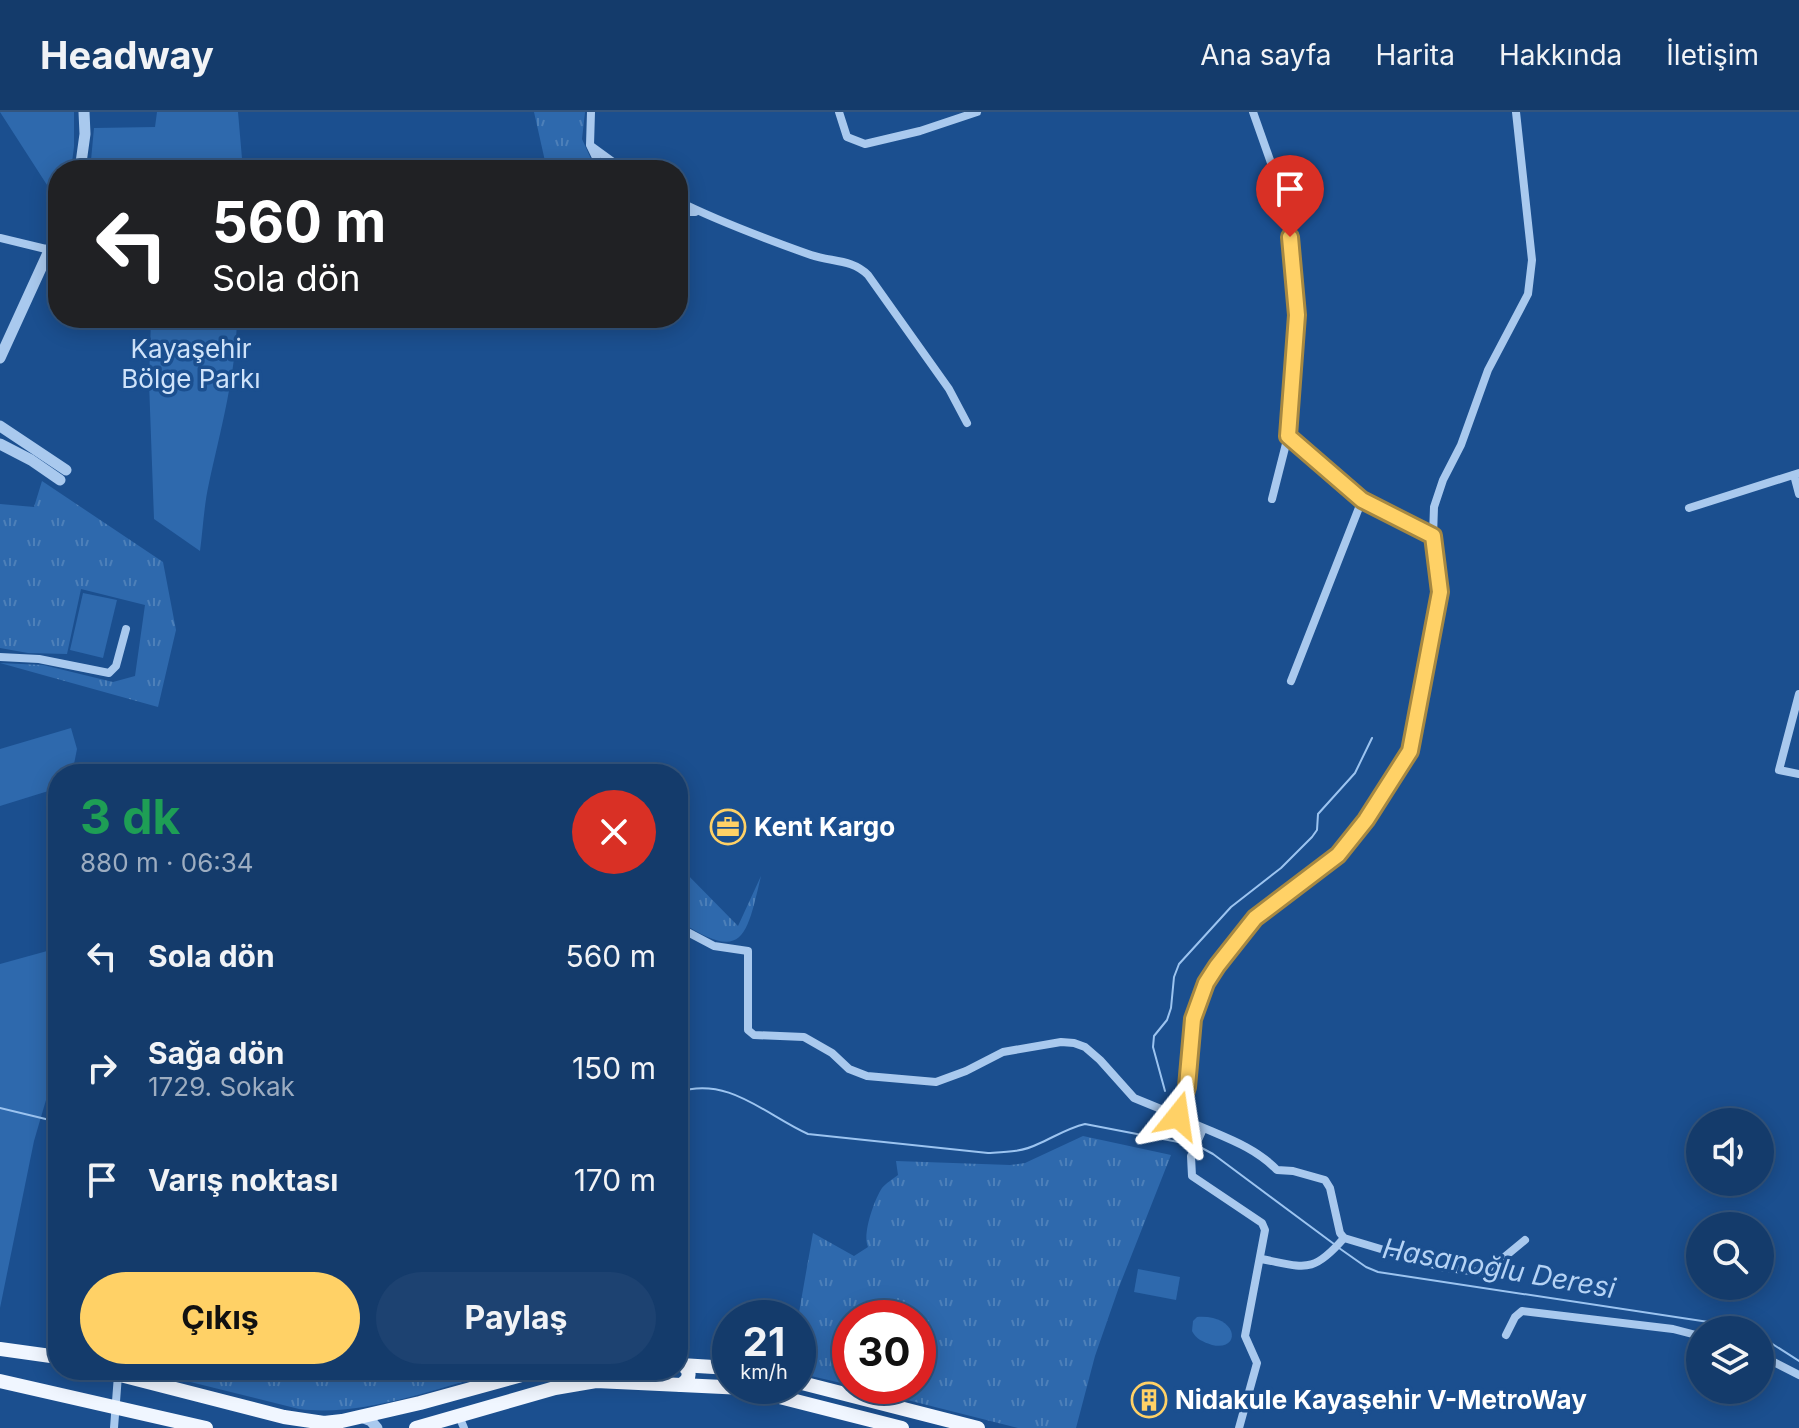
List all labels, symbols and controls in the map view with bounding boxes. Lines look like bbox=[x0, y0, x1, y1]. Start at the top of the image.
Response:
text: Headway bbox=[40, 32, 214, 78]
text: Ana sayfa bbox=[1200, 38, 1332, 72]
text: Harita bbox=[1376, 38, 1455, 72]
text: Hakkında bbox=[1499, 38, 1622, 72]
text: İletişim bbox=[1666, 38, 1759, 72]
pin bbox=[1256, 155, 1324, 237]
icon: arrive bbox=[1268, 167, 1312, 211]
text: 560 m bbox=[212, 188, 386, 256]
icon: left bbox=[80, 192, 184, 296]
text: Sola dön bbox=[212, 256, 361, 300]
park label: Kayaşehir Bölge Parkı bbox=[121, 333, 261, 394]
text: 3 dk bbox=[80, 787, 180, 846]
button: close bbox=[572, 790, 656, 874]
office icon: Kent Kargo bbox=[709, 808, 747, 846]
place label: Kent Kargo bbox=[754, 811, 895, 842]
text: 880 m · 06:34 bbox=[80, 847, 254, 878]
icon: left bbox=[80, 934, 124, 978]
text: Sola dön bbox=[148, 938, 275, 974]
text: 560 m bbox=[566, 938, 656, 974]
text: Sağa dön bbox=[148, 1035, 285, 1071]
icon: right bbox=[80, 1046, 124, 1090]
text: 150 m bbox=[572, 1050, 656, 1086]
text: 1729. Sokak bbox=[148, 1071, 295, 1102]
position arrow bbox=[1136, 1074, 1220, 1158]
map controls bbox=[1686, 1108, 1774, 1404]
button: sound bbox=[1686, 1108, 1774, 1196]
icon: arrive bbox=[80, 1158, 124, 1202]
text: Varış noktası bbox=[148, 1162, 338, 1198]
text: 170 m bbox=[574, 1162, 656, 1198]
button: search bbox=[1686, 1212, 1774, 1300]
water label: Hasanoğlu Deresi bbox=[1380, 1231, 1619, 1305]
button: Çıkış bbox=[80, 1272, 360, 1364]
button: Paylaş bbox=[376, 1272, 656, 1364]
speed limit sign: 30 bbox=[832, 1300, 936, 1404]
button: layers bbox=[1686, 1316, 1774, 1404]
text: 21 bbox=[743, 1317, 785, 1366]
text: km/h bbox=[740, 1360, 788, 1384]
building icon: Nidakule Kayaşehir V-MetroWay bbox=[1130, 1381, 1168, 1419]
place label: Nidakule Kayaşehir V-MetroWay bbox=[1175, 1384, 1587, 1415]

